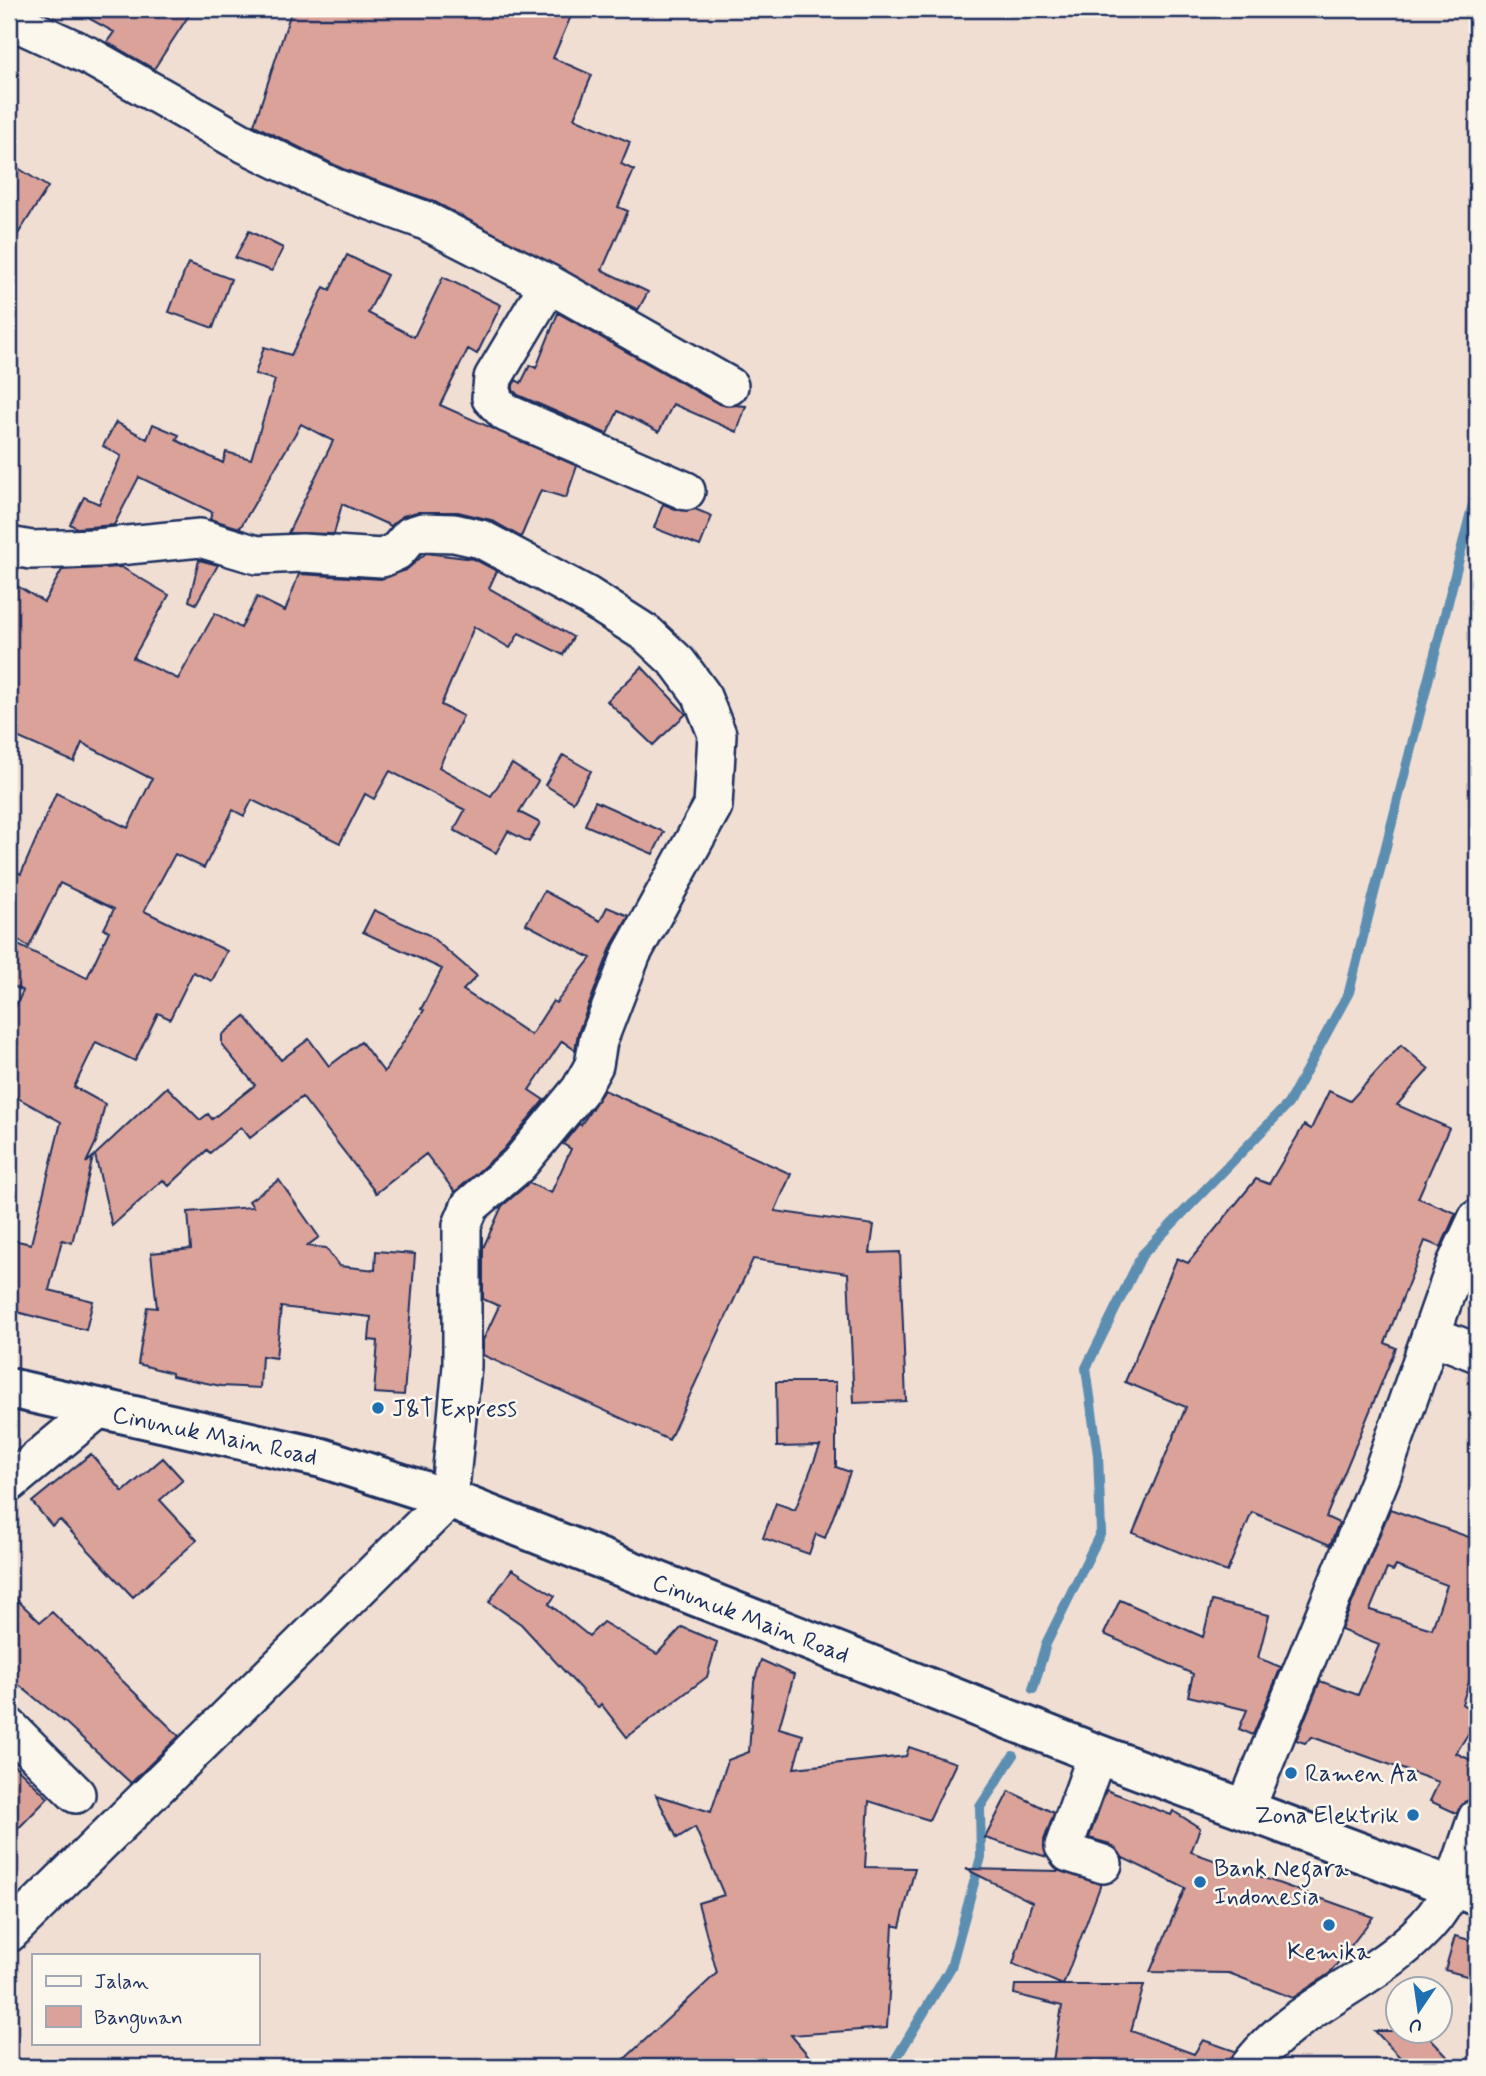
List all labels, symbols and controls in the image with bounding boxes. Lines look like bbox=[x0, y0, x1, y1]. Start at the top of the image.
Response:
place label: J&T Express bbox=[392, 1394, 517, 1425]
street label: Cinunuk Main Road bbox=[109, 1400, 320, 1473]
marker: J&T Express bbox=[370, 1400, 386, 1416]
street label: Cinunuk Main Road bbox=[647, 1568, 853, 1671]
place label: Ramen Aa bbox=[1305, 1759, 1418, 1790]
marker: Ramen Aa bbox=[1283, 1765, 1299, 1781]
place label: Zona Elektrik bbox=[1255, 1801, 1399, 1832]
marker: Zona Elektrik bbox=[1405, 1807, 1421, 1823]
place label: Bank Negara Indonesia bbox=[1214, 1854, 1349, 1913]
marker: Bank Negara Indonesia bbox=[1192, 1874, 1208, 1890]
marker: Kemika bbox=[1321, 1917, 1337, 1933]
place label: Kemika bbox=[1287, 1937, 1371, 1968]
legend bbox=[32, 1954, 259, 2044]
text: Jalan bbox=[94, 1968, 149, 1996]
north arrow bbox=[1384, 1974, 1454, 2044]
text: Bangunan bbox=[94, 2004, 183, 2033]
text: U bbox=[1407, 2012, 1424, 2039]

